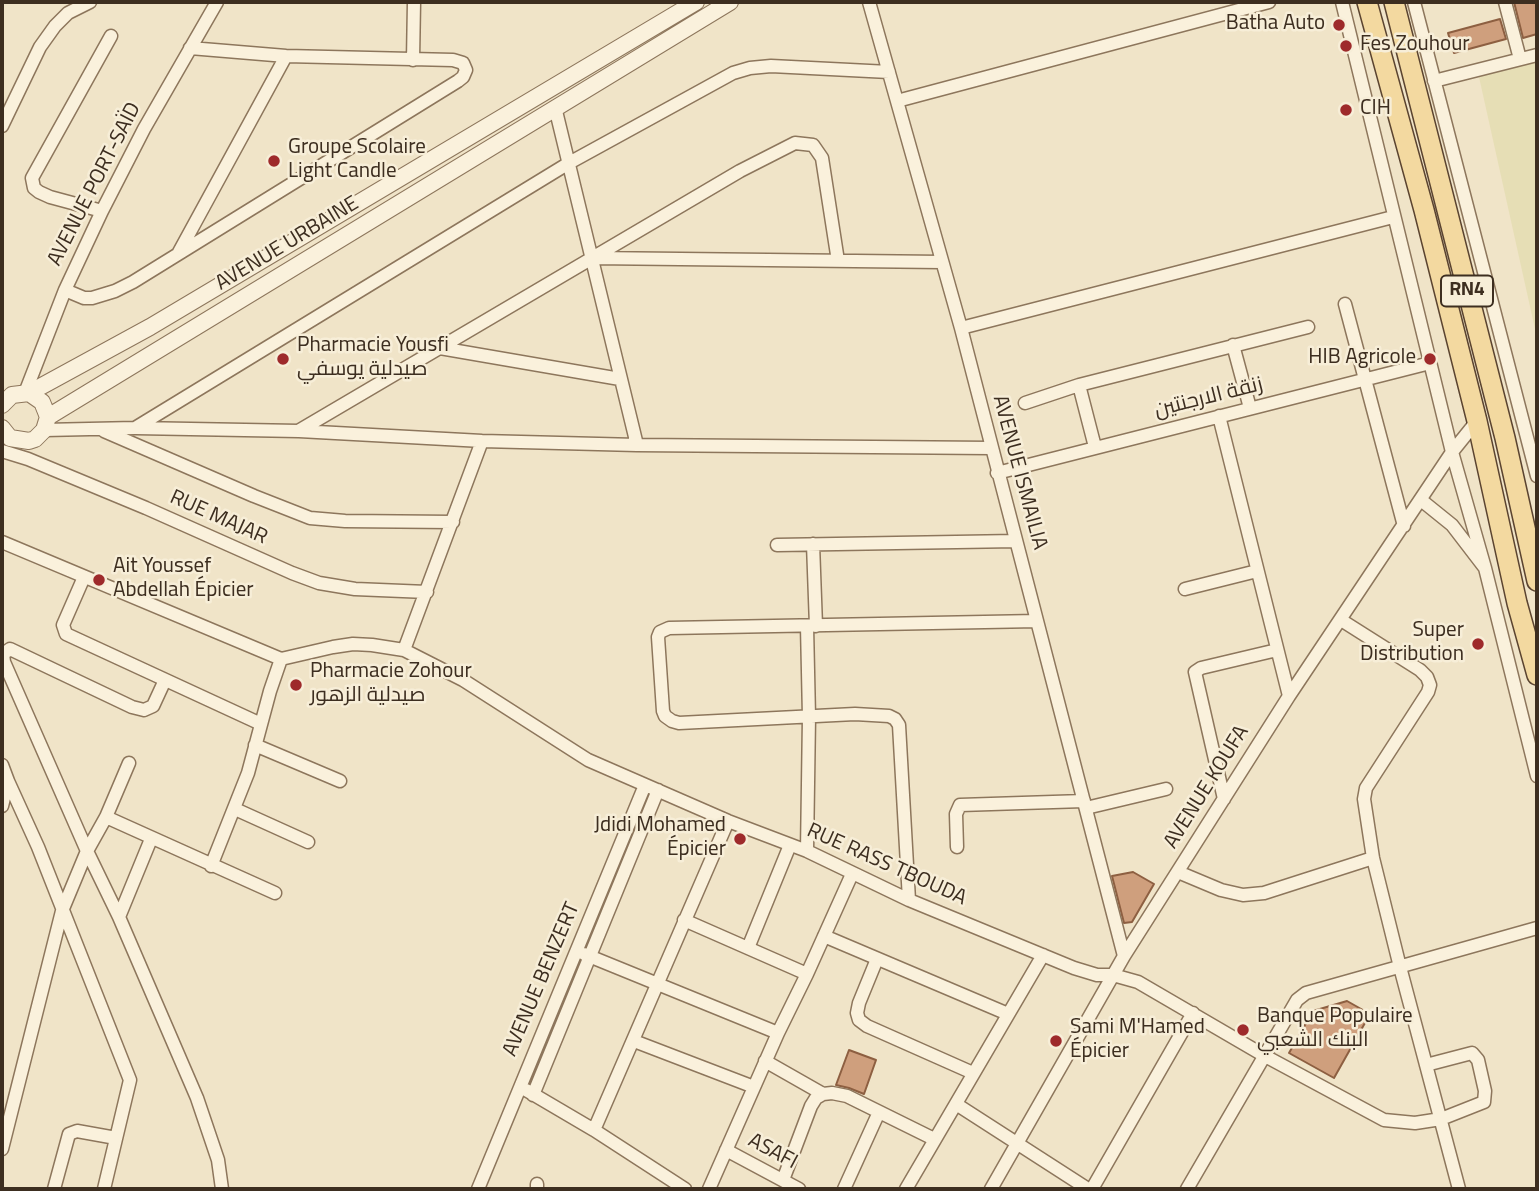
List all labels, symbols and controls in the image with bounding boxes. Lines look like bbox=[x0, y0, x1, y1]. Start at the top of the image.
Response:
place label: Batha Auto bbox=[1226, 12, 1325, 38]
marker: Batha Auto bbox=[1331, 17, 1347, 33]
place label: Fes Zouhour bbox=[1360, 33, 1470, 59]
marker: Fes Zouhour bbox=[1338, 38, 1354, 54]
place label: CIH bbox=[1360, 97, 1391, 123]
street label: AVENUE PORT-SAÏD bbox=[44, 99, 148, 271]
marker: CIH bbox=[1338, 102, 1354, 118]
place label: Groupe Scolaire Light Candle bbox=[288, 136, 426, 186]
marker: Groupe Scolaire Light Candle bbox=[266, 153, 282, 169]
street label: AVENUE URBAINE bbox=[212, 192, 364, 298]
road number: RN4 bbox=[1441, 276, 1493, 306]
place label: Pharmacie Yousfi صيدلية يوسفي bbox=[297, 334, 449, 384]
place label: HIB Agricole bbox=[1308, 346, 1416, 372]
marker: Pharmacie Yousfi صيدلية يوسفي bbox=[275, 351, 291, 367]
marker: HIB Agricole bbox=[1422, 351, 1438, 367]
street label: زنقة الارجنتين bbox=[1152, 373, 1266, 425]
street label: AVENUE ISMAILIA bbox=[985, 393, 1051, 553]
street label: RUE MAJAR bbox=[165, 486, 271, 552]
place label: Ait Youssef Abdellah Épicier bbox=[113, 555, 254, 605]
marker: Ait Youssef Abdellah Épicier bbox=[91, 572, 107, 588]
place label: Super Distribution bbox=[1360, 619, 1464, 669]
marker: Super Distribution bbox=[1470, 636, 1486, 652]
place label: Pharmacie Zohour صيدلية الزهور bbox=[310, 660, 472, 710]
marker: Pharmacie Zohour صيدلية الزهور bbox=[288, 677, 304, 693]
street label: AVENUE KOUFA bbox=[1160, 722, 1256, 854]
place label: Jdidi Mohamed Épicier bbox=[594, 814, 726, 864]
street label: RUE RASS TBOUDA bbox=[802, 819, 970, 913]
marker: Jdidi Mohamed Épicier bbox=[732, 831, 748, 847]
street label: AVENUE BENZERT bbox=[499, 899, 587, 1061]
place label: Banque Populaire البنك الشعبي bbox=[1257, 1005, 1413, 1055]
place label: Sami M'Hamed Épicier bbox=[1070, 1016, 1205, 1066]
marker: Banque Populaire البنك الشعبي bbox=[1235, 1022, 1251, 1038]
marker: Sami M'Hamed Épicier bbox=[1048, 1033, 1064, 1049]
street label: ASAFI bbox=[743, 1130, 801, 1176]

